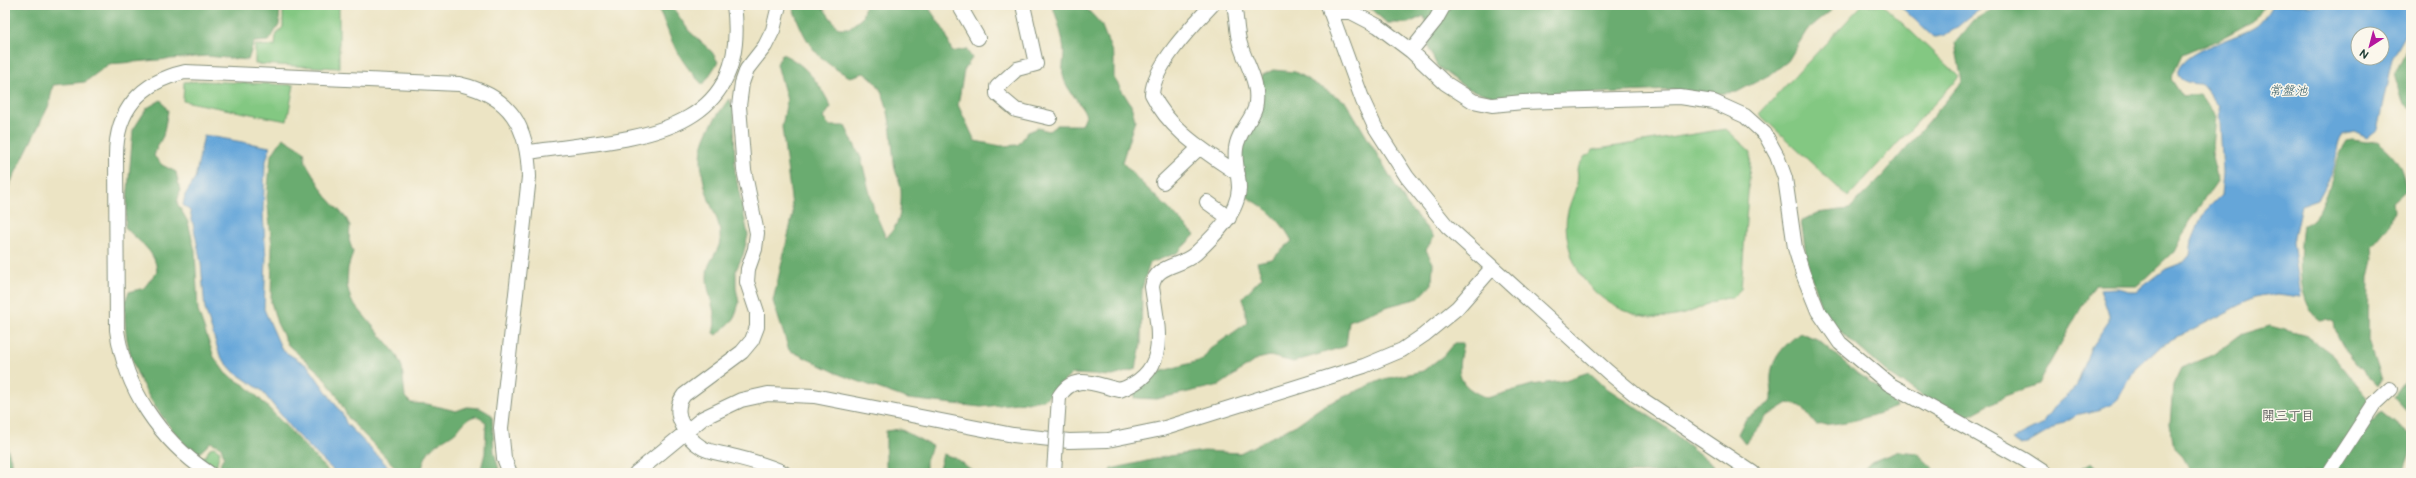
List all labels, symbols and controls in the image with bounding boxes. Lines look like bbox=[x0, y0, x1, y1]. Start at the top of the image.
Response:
north arrow bbox=[2350, 26, 2390, 66]
text: N bbox=[2357, 46, 2372, 61]
water label: 常盤池 bbox=[2268, 83, 2308, 99]
district label: 開三丁目 bbox=[2262, 408, 2314, 424]

